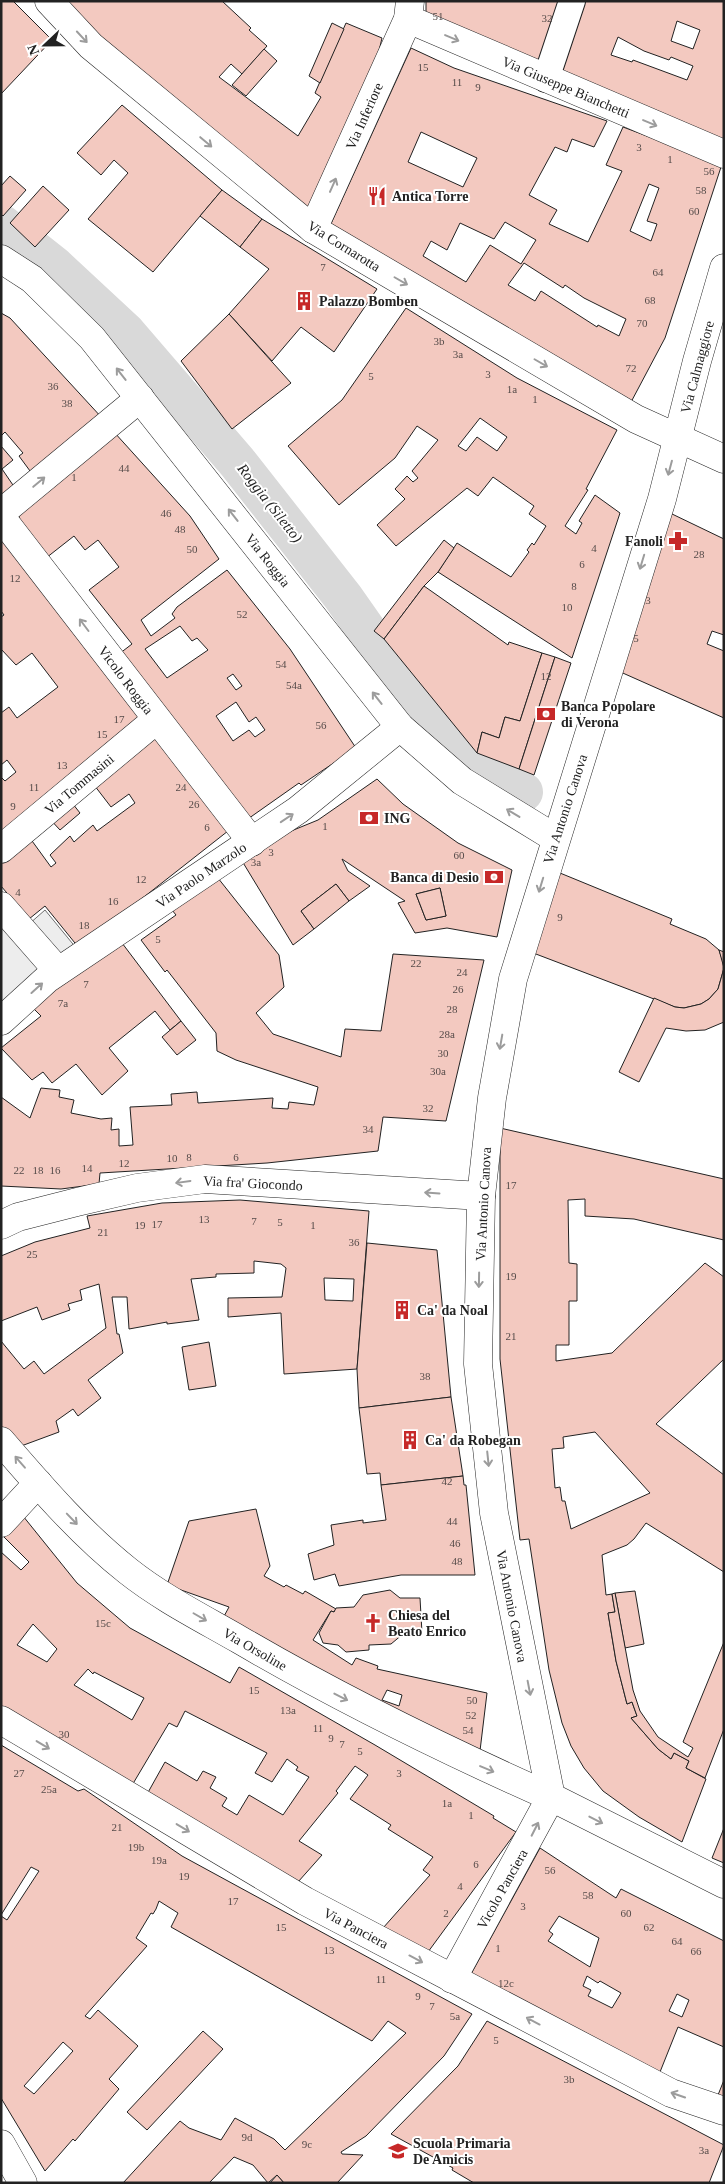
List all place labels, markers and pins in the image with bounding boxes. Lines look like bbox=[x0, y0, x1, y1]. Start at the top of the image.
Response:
restaurant icon: Antica Torre bbox=[366, 185, 388, 207]
place label: Antica Torre bbox=[392, 189, 468, 204]
building icon: Palazzo Bomben bbox=[293, 290, 315, 312]
place label: Palazzo Bomben bbox=[319, 294, 418, 309]
pharmacy icon: Fanoli bbox=[667, 530, 689, 552]
place label: Fanoli bbox=[625, 534, 663, 549]
place label: Banca Popolare di Verona bbox=[561, 699, 655, 730]
bank icon: Banca Popolare di Verona bbox=[535, 703, 557, 725]
bank icon: ING bbox=[358, 807, 380, 829]
place label: ING bbox=[384, 811, 411, 826]
bank icon: Banca di Desio bbox=[483, 866, 505, 888]
place label: Banca di Desio bbox=[390, 870, 479, 885]
building icon: Ca' da Noal bbox=[391, 1299, 413, 1321]
place label: Ca' da Noal bbox=[417, 1303, 488, 1318]
building icon: Ca' da Robegan bbox=[399, 1429, 421, 1451]
place label: Ca' da Robegan bbox=[425, 1433, 521, 1448]
place label: Chiesa del Beato Enrico bbox=[388, 1608, 466, 1639]
church icon: Chiesa del Beato Enrico bbox=[362, 1612, 384, 1634]
place label: Scuola Primaria De Amicis bbox=[413, 2136, 511, 2167]
school or university icon: Scuola Primaria De Amicis bbox=[387, 2140, 409, 2162]

